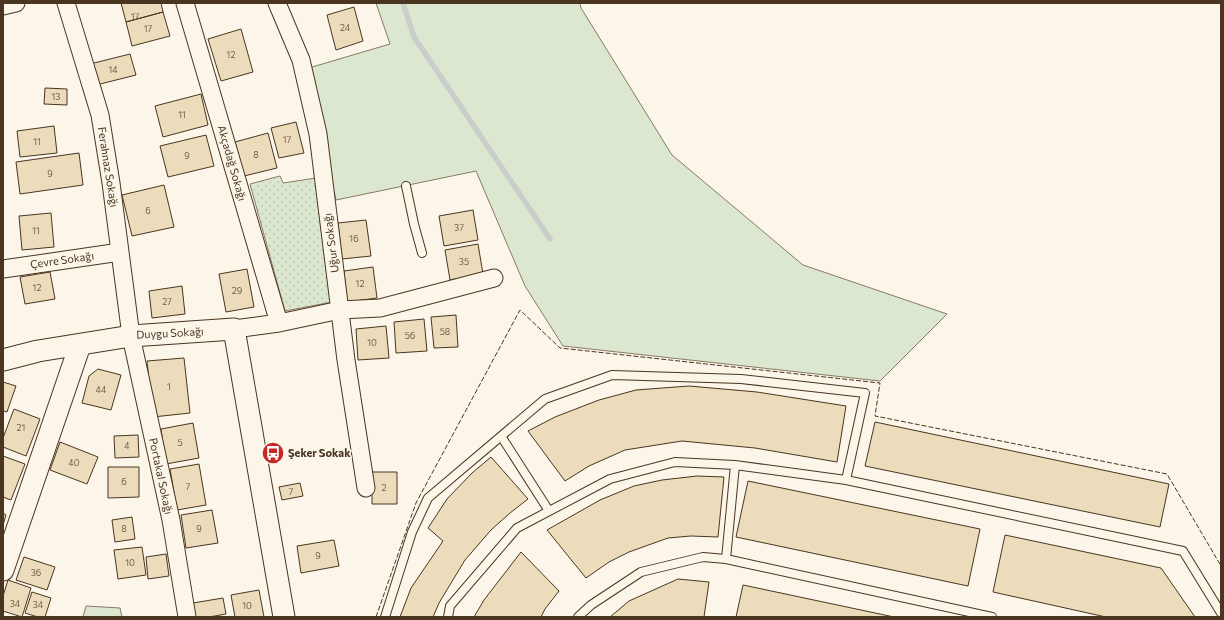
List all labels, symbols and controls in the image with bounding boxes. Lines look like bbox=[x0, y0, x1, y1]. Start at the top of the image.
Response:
house number: 17 bbox=[131, 11, 140, 22]
house number: 24 bbox=[340, 22, 351, 33]
house number: 17 bbox=[144, 23, 153, 34]
house number: 12 bbox=[227, 49, 235, 60]
house number: 14 bbox=[108, 64, 118, 75]
house number: 13 bbox=[52, 91, 60, 102]
house number: 11 bbox=[178, 109, 186, 120]
street label: Akçadağ Sokağı bbox=[215, 123, 250, 202]
street label: Ferahnaz Sokağı bbox=[96, 126, 121, 208]
house number: 17 bbox=[283, 134, 292, 145]
house number: 11 bbox=[33, 136, 41, 147]
house number: 8 bbox=[253, 149, 259, 160]
house number: 9 bbox=[184, 150, 190, 161]
house number: 9 bbox=[47, 168, 53, 179]
house number: 6 bbox=[145, 205, 151, 216]
street label: Uğur Sokağı bbox=[320, 212, 341, 274]
house number: 37 bbox=[454, 222, 464, 233]
house number: 11 bbox=[32, 225, 40, 236]
house number: 16 bbox=[349, 233, 359, 244]
street label: Çevre Sokağı bbox=[29, 249, 95, 270]
house number: 35 bbox=[459, 256, 469, 267]
house number: 12 bbox=[356, 278, 364, 289]
house number: 12 bbox=[33, 282, 41, 293]
house number: 29 bbox=[232, 285, 242, 296]
house number: 27 bbox=[162, 296, 172, 307]
street label: Duygu Sokağı bbox=[136, 324, 204, 341]
house number: 58 bbox=[440, 326, 450, 337]
house number: 56 bbox=[405, 330, 415, 341]
house number: 10 bbox=[367, 337, 377, 348]
house number: 1 bbox=[167, 381, 171, 392]
house number: 44 bbox=[96, 384, 107, 395]
house number: 21 bbox=[17, 422, 25, 433]
street label: Portakal Sokağı bbox=[147, 436, 176, 515]
house number: 5 bbox=[177, 437, 183, 448]
house number: 4 bbox=[124, 440, 130, 451]
bus stop icon: Şeker Sokak bbox=[260, 440, 286, 466]
place label: Şeker Sokak bbox=[288, 446, 351, 459]
house number: 40 bbox=[68, 457, 80, 468]
house number: 6 bbox=[121, 476, 127, 487]
house number: 7 bbox=[186, 481, 191, 492]
house number: 2 bbox=[382, 482, 387, 493]
house number: 7 bbox=[289, 486, 294, 497]
house number: 8 bbox=[121, 523, 127, 534]
house number: 9 bbox=[196, 523, 202, 534]
house number: 9 bbox=[315, 550, 321, 561]
house number: 10 bbox=[125, 557, 135, 568]
house number: 36 bbox=[31, 567, 41, 578]
house number: 34 bbox=[10, 598, 21, 609]
house number: 34 bbox=[33, 599, 44, 610]
house number: 10 bbox=[242, 600, 252, 611]

